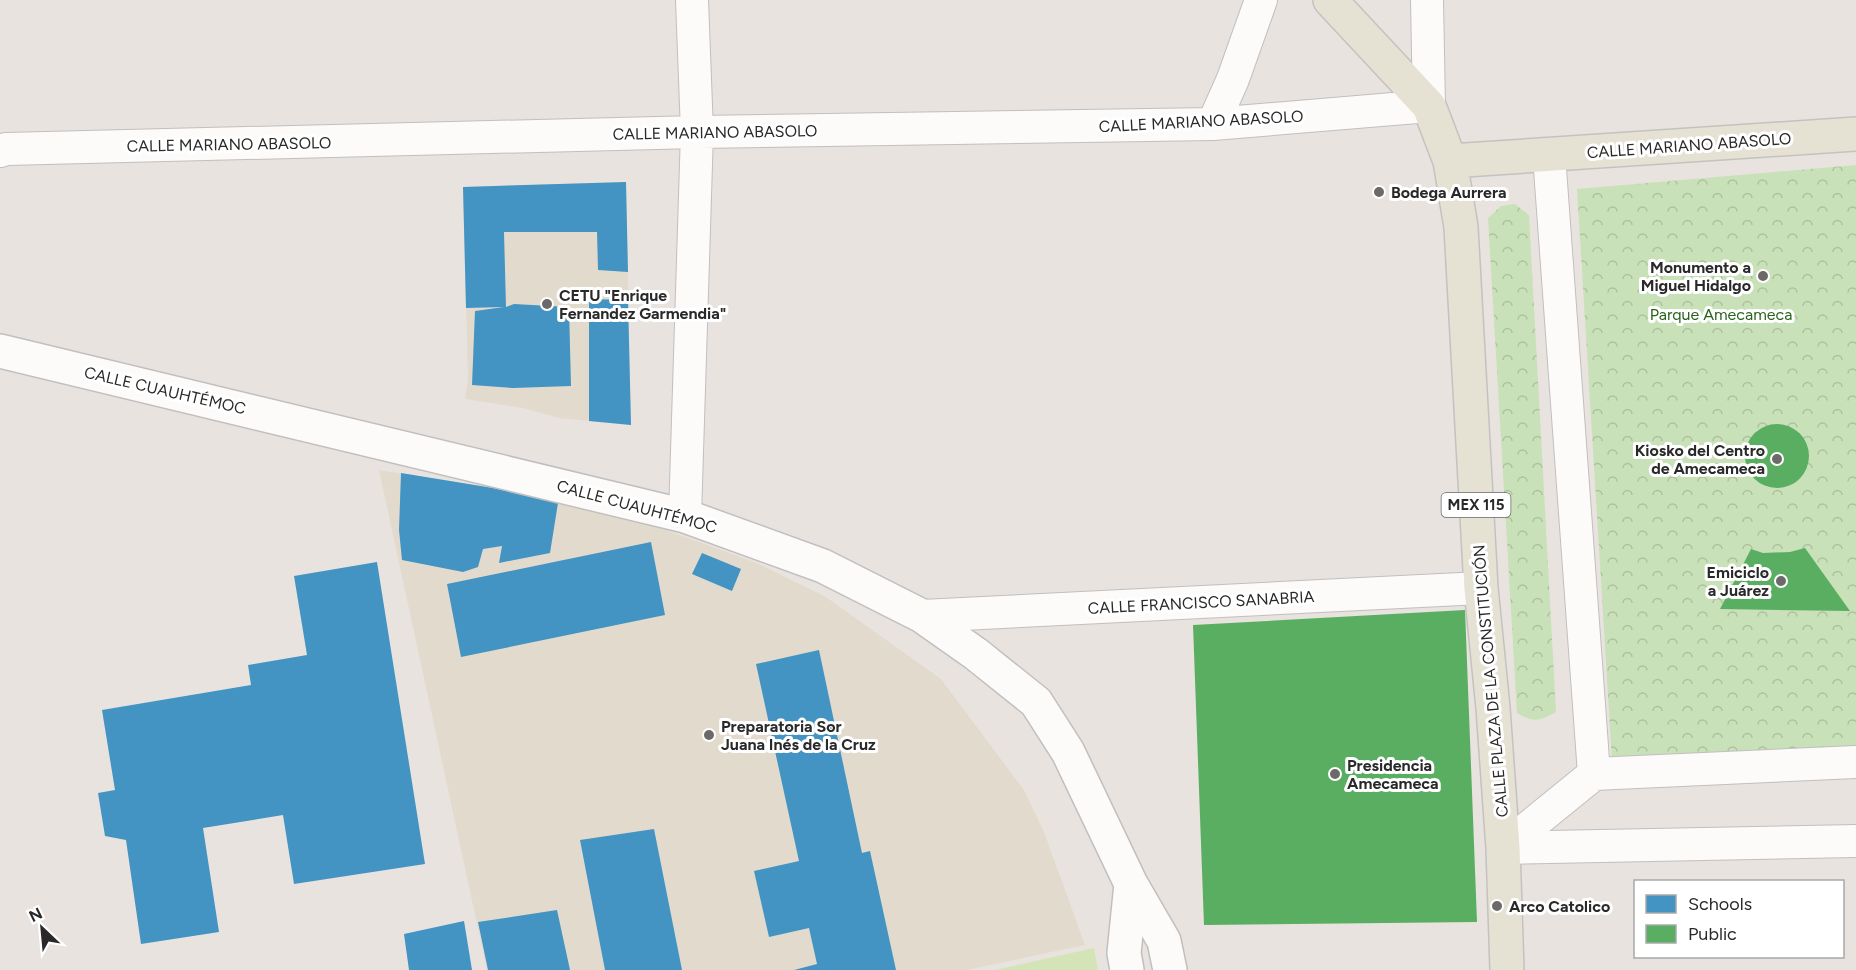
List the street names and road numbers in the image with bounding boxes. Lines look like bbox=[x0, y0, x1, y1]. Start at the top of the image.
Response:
street label: CALLE MARIANO ABASOLO bbox=[1098, 107, 1304, 136]
street label: CALLE MARIANO ABASOLO bbox=[612, 121, 818, 144]
street label: CALLE MARIANO ABASOLO bbox=[1586, 129, 1792, 162]
street label: CALLE MARIANO ABASOLO bbox=[126, 133, 332, 156]
street label: CALLE CUAUHTÉMOC bbox=[82, 363, 248, 418]
street label: CALLE CUAUHTÉMOC bbox=[555, 476, 719, 537]
road number: MEX 115 bbox=[1442, 493, 1510, 517]
street label: CALLE PLAZA DE LA CONSTITUCIÓN bbox=[1469, 544, 1512, 818]
street label: CALLE FRANCISCO SANABRIA bbox=[1087, 587, 1315, 618]

